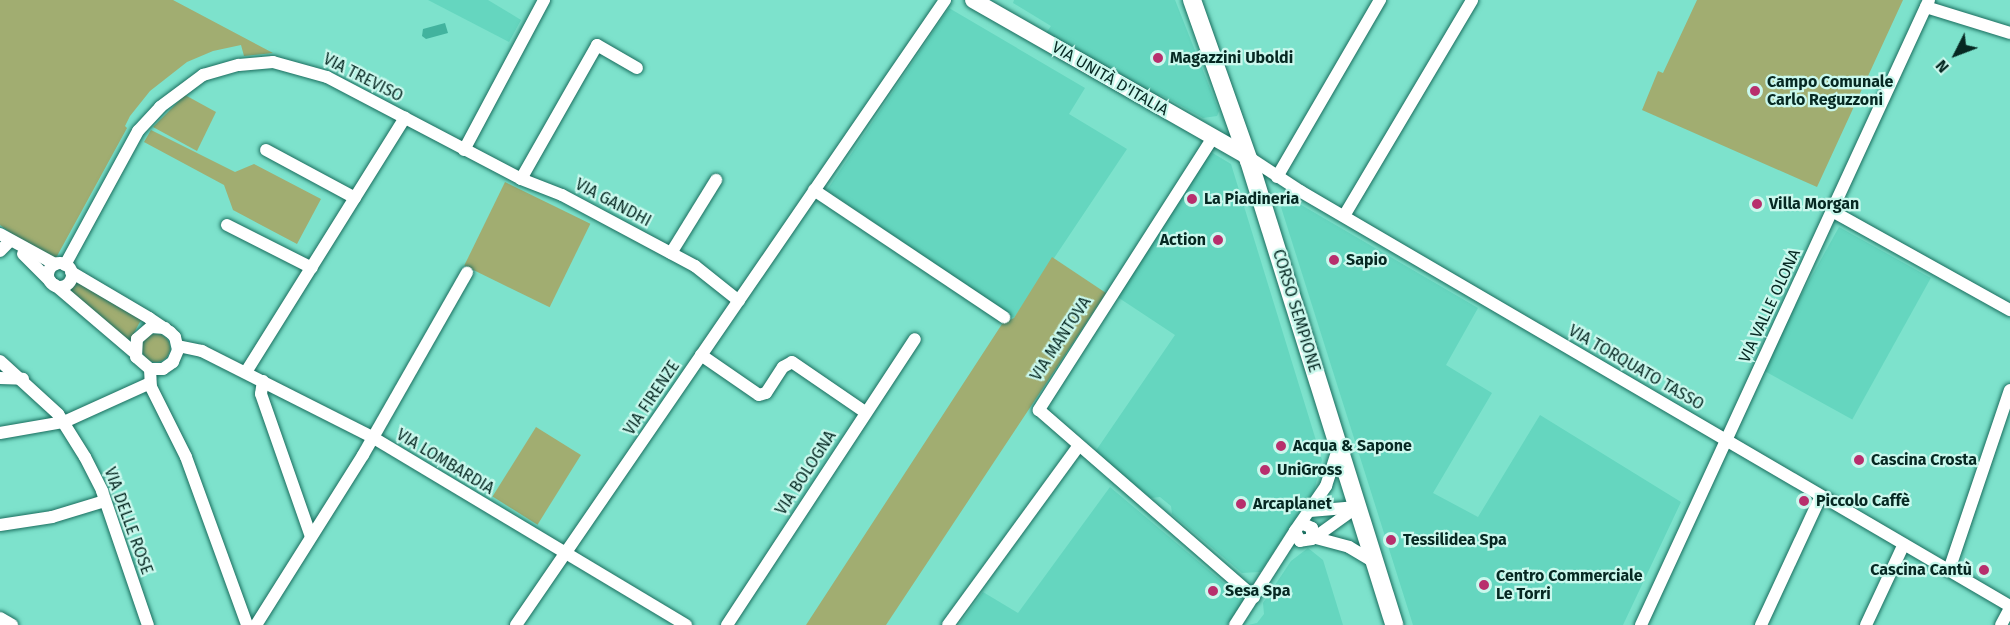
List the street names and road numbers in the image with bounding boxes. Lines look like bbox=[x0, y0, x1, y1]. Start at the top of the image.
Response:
street label: VIA UNITÀ D'ITALIA bbox=[1048, 38, 1172, 120]
street label: VIA TREVISO bbox=[320, 50, 406, 106]
street label: VIA GANDHI bbox=[572, 175, 654, 231]
street label: VIA VALLE OLONA bbox=[1735, 246, 1805, 366]
street label: CORSO SEMPIONE bbox=[1268, 247, 1324, 375]
street label: VIA MANTOVA bbox=[1027, 293, 1095, 385]
street label: VIA TORQUATO TASSO bbox=[1565, 321, 1707, 415]
street label: VIA FIRENZE bbox=[620, 357, 684, 439]
street label: VIA LOMBARDIA bbox=[393, 425, 497, 499]
street label: VIA BOLOGNA bbox=[772, 427, 840, 519]
street label: VIA DELLE ROSE bbox=[100, 465, 156, 577]

